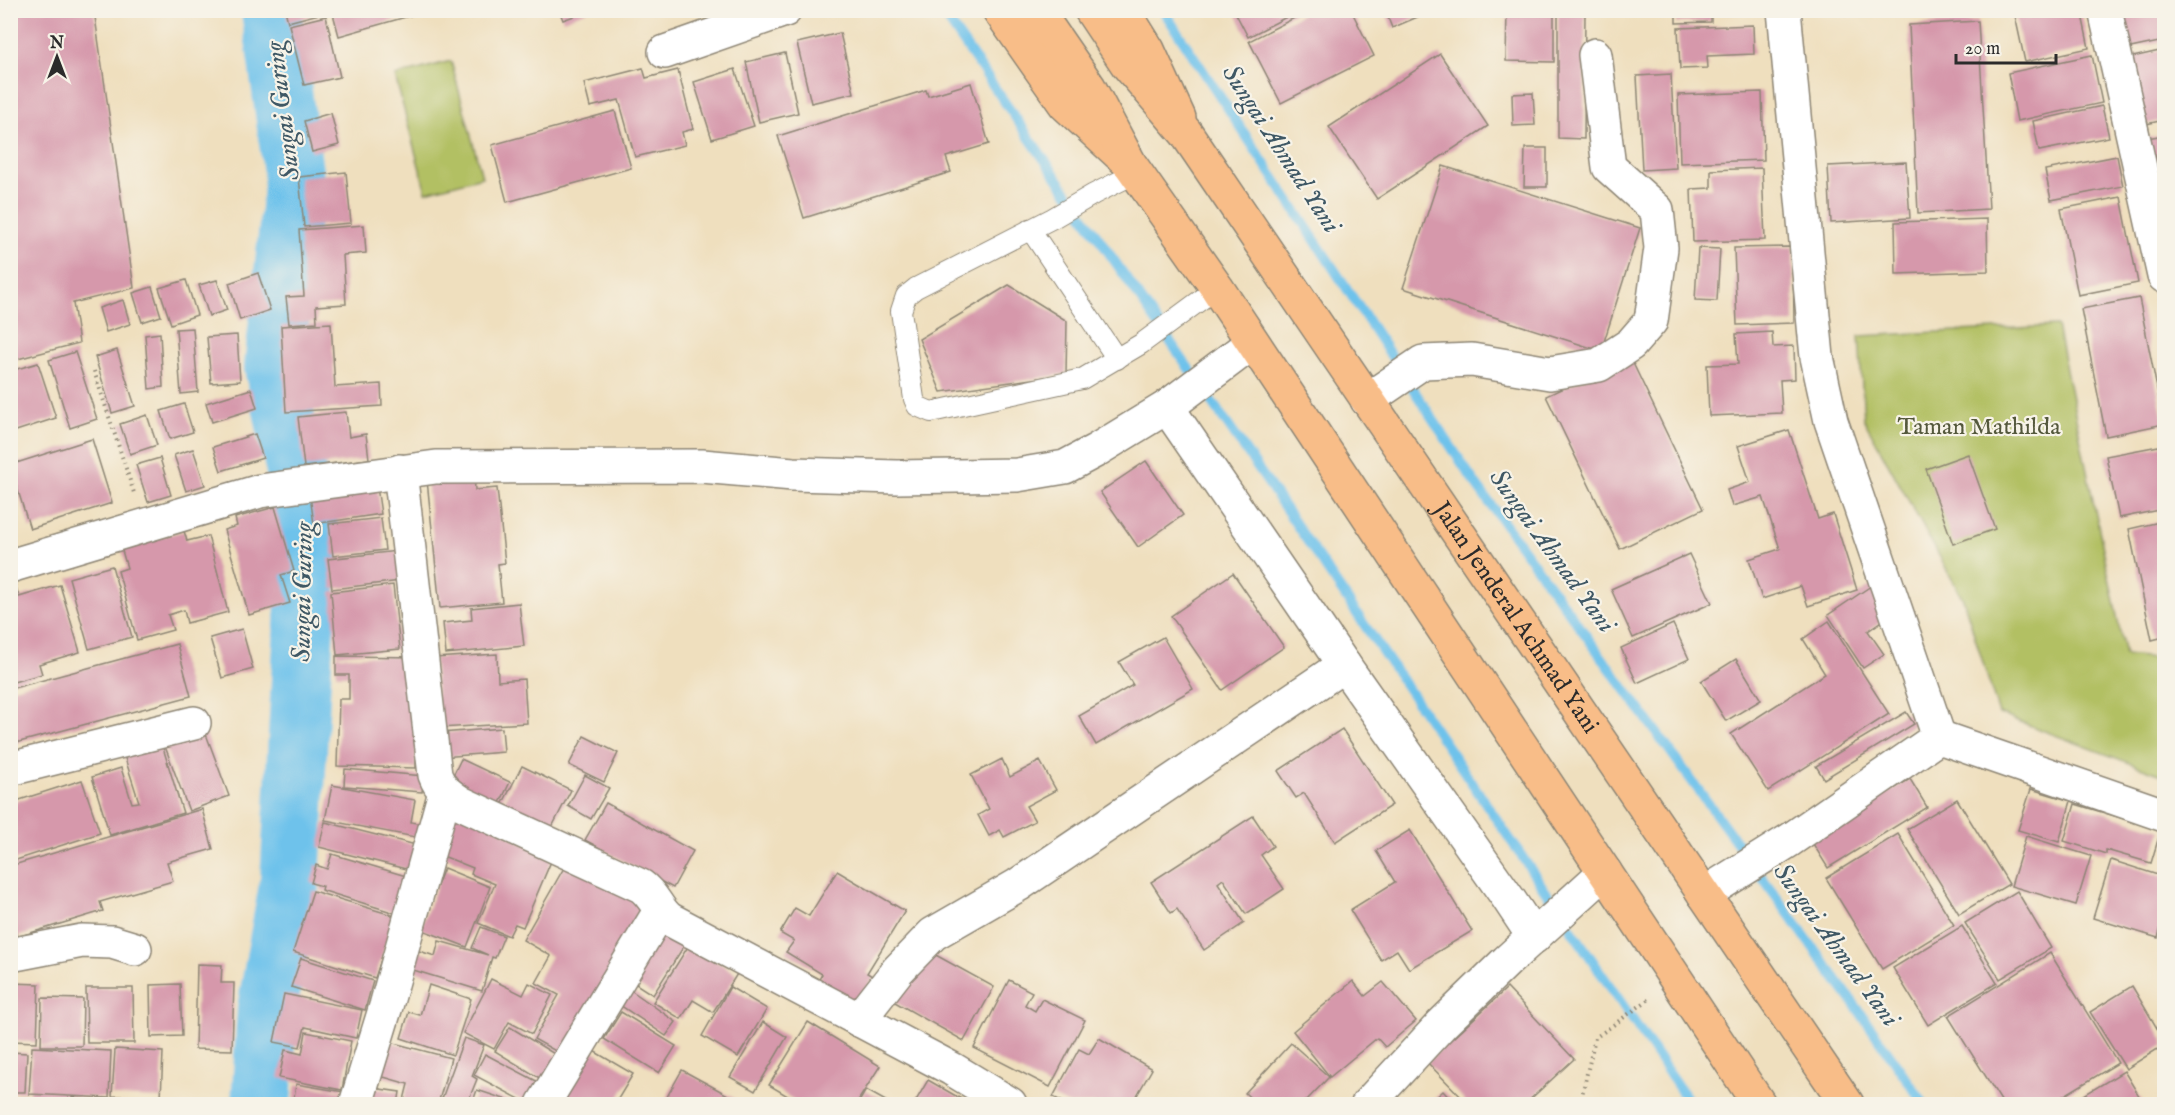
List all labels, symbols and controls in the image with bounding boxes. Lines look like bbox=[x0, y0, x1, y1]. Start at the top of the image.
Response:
north arrow bbox=[27, 27, 87, 87]
scale bar bbox=[1956, 27, 2056, 65]
text: N bbox=[49, 34, 64, 54]
water label: Sungai Guring bbox=[258, 38, 309, 182]
text: 20 m bbox=[1965, 38, 2000, 61]
water label: Sungai Ahmad Yani bbox=[1213, 59, 1349, 241]
park label: Taman Mathilda bbox=[1898, 412, 2061, 443]
water label: Sungai Ahmad Yani bbox=[1481, 463, 1623, 641]
street label: Jalan Jenderal Achmad Yani bbox=[1424, 493, 1606, 740]
water label: Sungai Guring bbox=[285, 521, 322, 662]
water label: Sungai Ahmad Yani bbox=[1765, 857, 1907, 1035]

